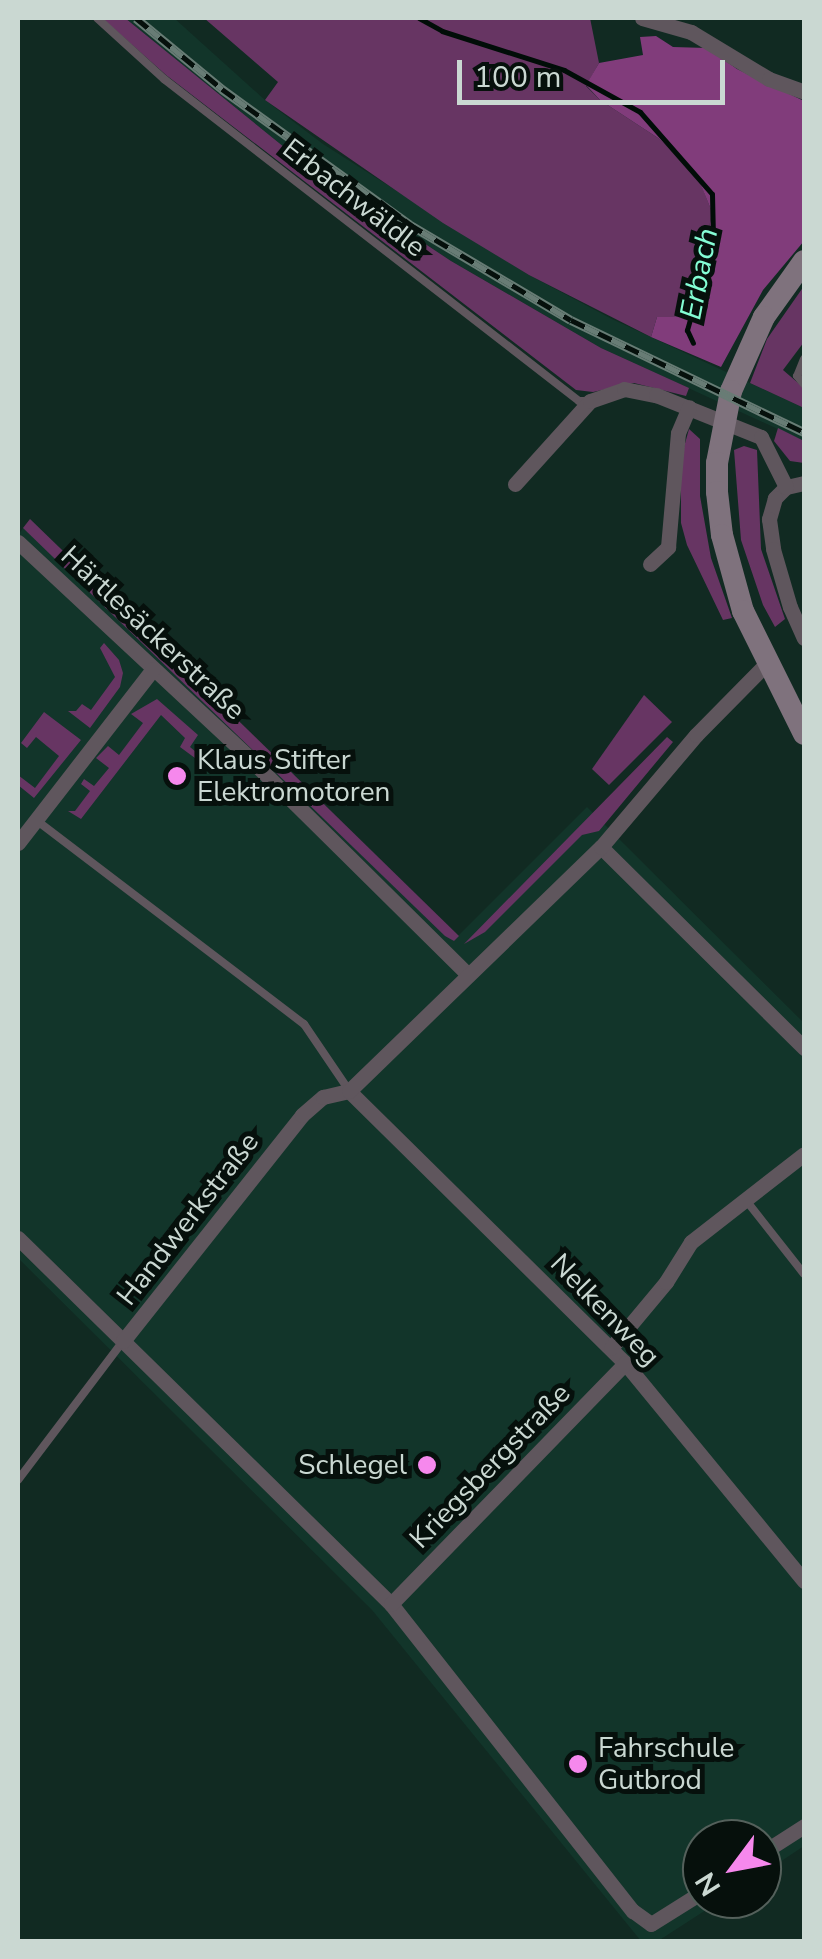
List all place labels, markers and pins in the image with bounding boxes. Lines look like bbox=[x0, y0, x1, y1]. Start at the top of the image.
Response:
place label: Klaus Stifter Elektromotoren bbox=[197, 743, 391, 809]
marker: Klaus Stifter Elektromotoren bbox=[166, 765, 188, 787]
place label: Schlegel bbox=[298, 1448, 407, 1482]
marker: Schlegel bbox=[416, 1454, 438, 1476]
place label: Fahrschule Gutbrod bbox=[598, 1731, 734, 1797]
marker: Fahrschule Gutbrod bbox=[567, 1753, 589, 1775]

